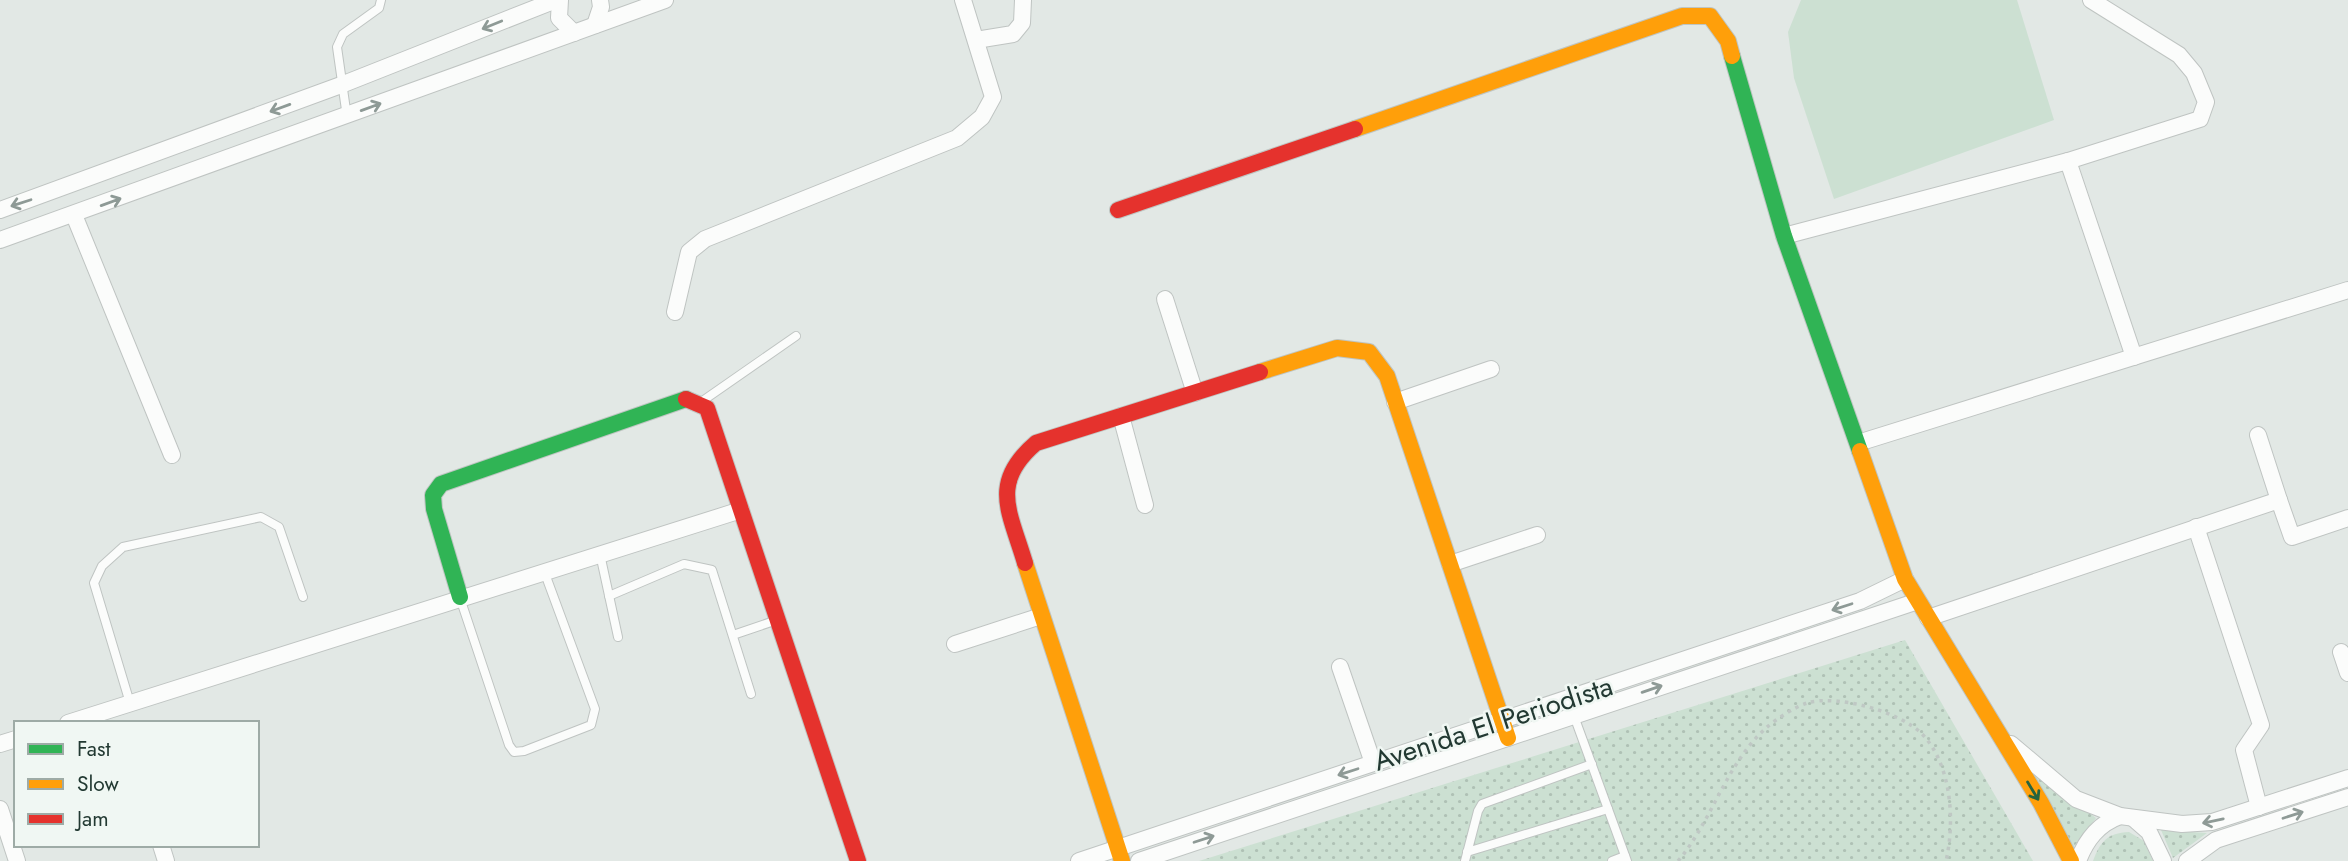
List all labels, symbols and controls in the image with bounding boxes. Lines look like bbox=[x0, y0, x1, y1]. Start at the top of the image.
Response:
one-way arrow bbox=[482, 20, 504, 33]
one-way arrow bbox=[359, 100, 381, 113]
one-way arrow bbox=[270, 103, 292, 115]
one-way arrow bbox=[99, 194, 121, 207]
one-way arrow bbox=[10, 198, 32, 210]
one-way arrow bbox=[1832, 602, 1854, 614]
street label: Avenida El Periodista bbox=[1368, 665, 1618, 781]
one-way arrow bbox=[1641, 682, 1663, 695]
legend bbox=[14, 721, 259, 847]
text: Fast bbox=[77, 734, 110, 764]
one-way arrow bbox=[1337, 766, 1359, 779]
text: Slow bbox=[77, 769, 119, 799]
one-way arrow bbox=[2026, 780, 2040, 800]
text: Jam bbox=[74, 804, 109, 834]
one-way arrow bbox=[2282, 807, 2304, 820]
one-way arrow bbox=[2202, 814, 2225, 828]
one-way arrow bbox=[1193, 832, 1215, 844]

